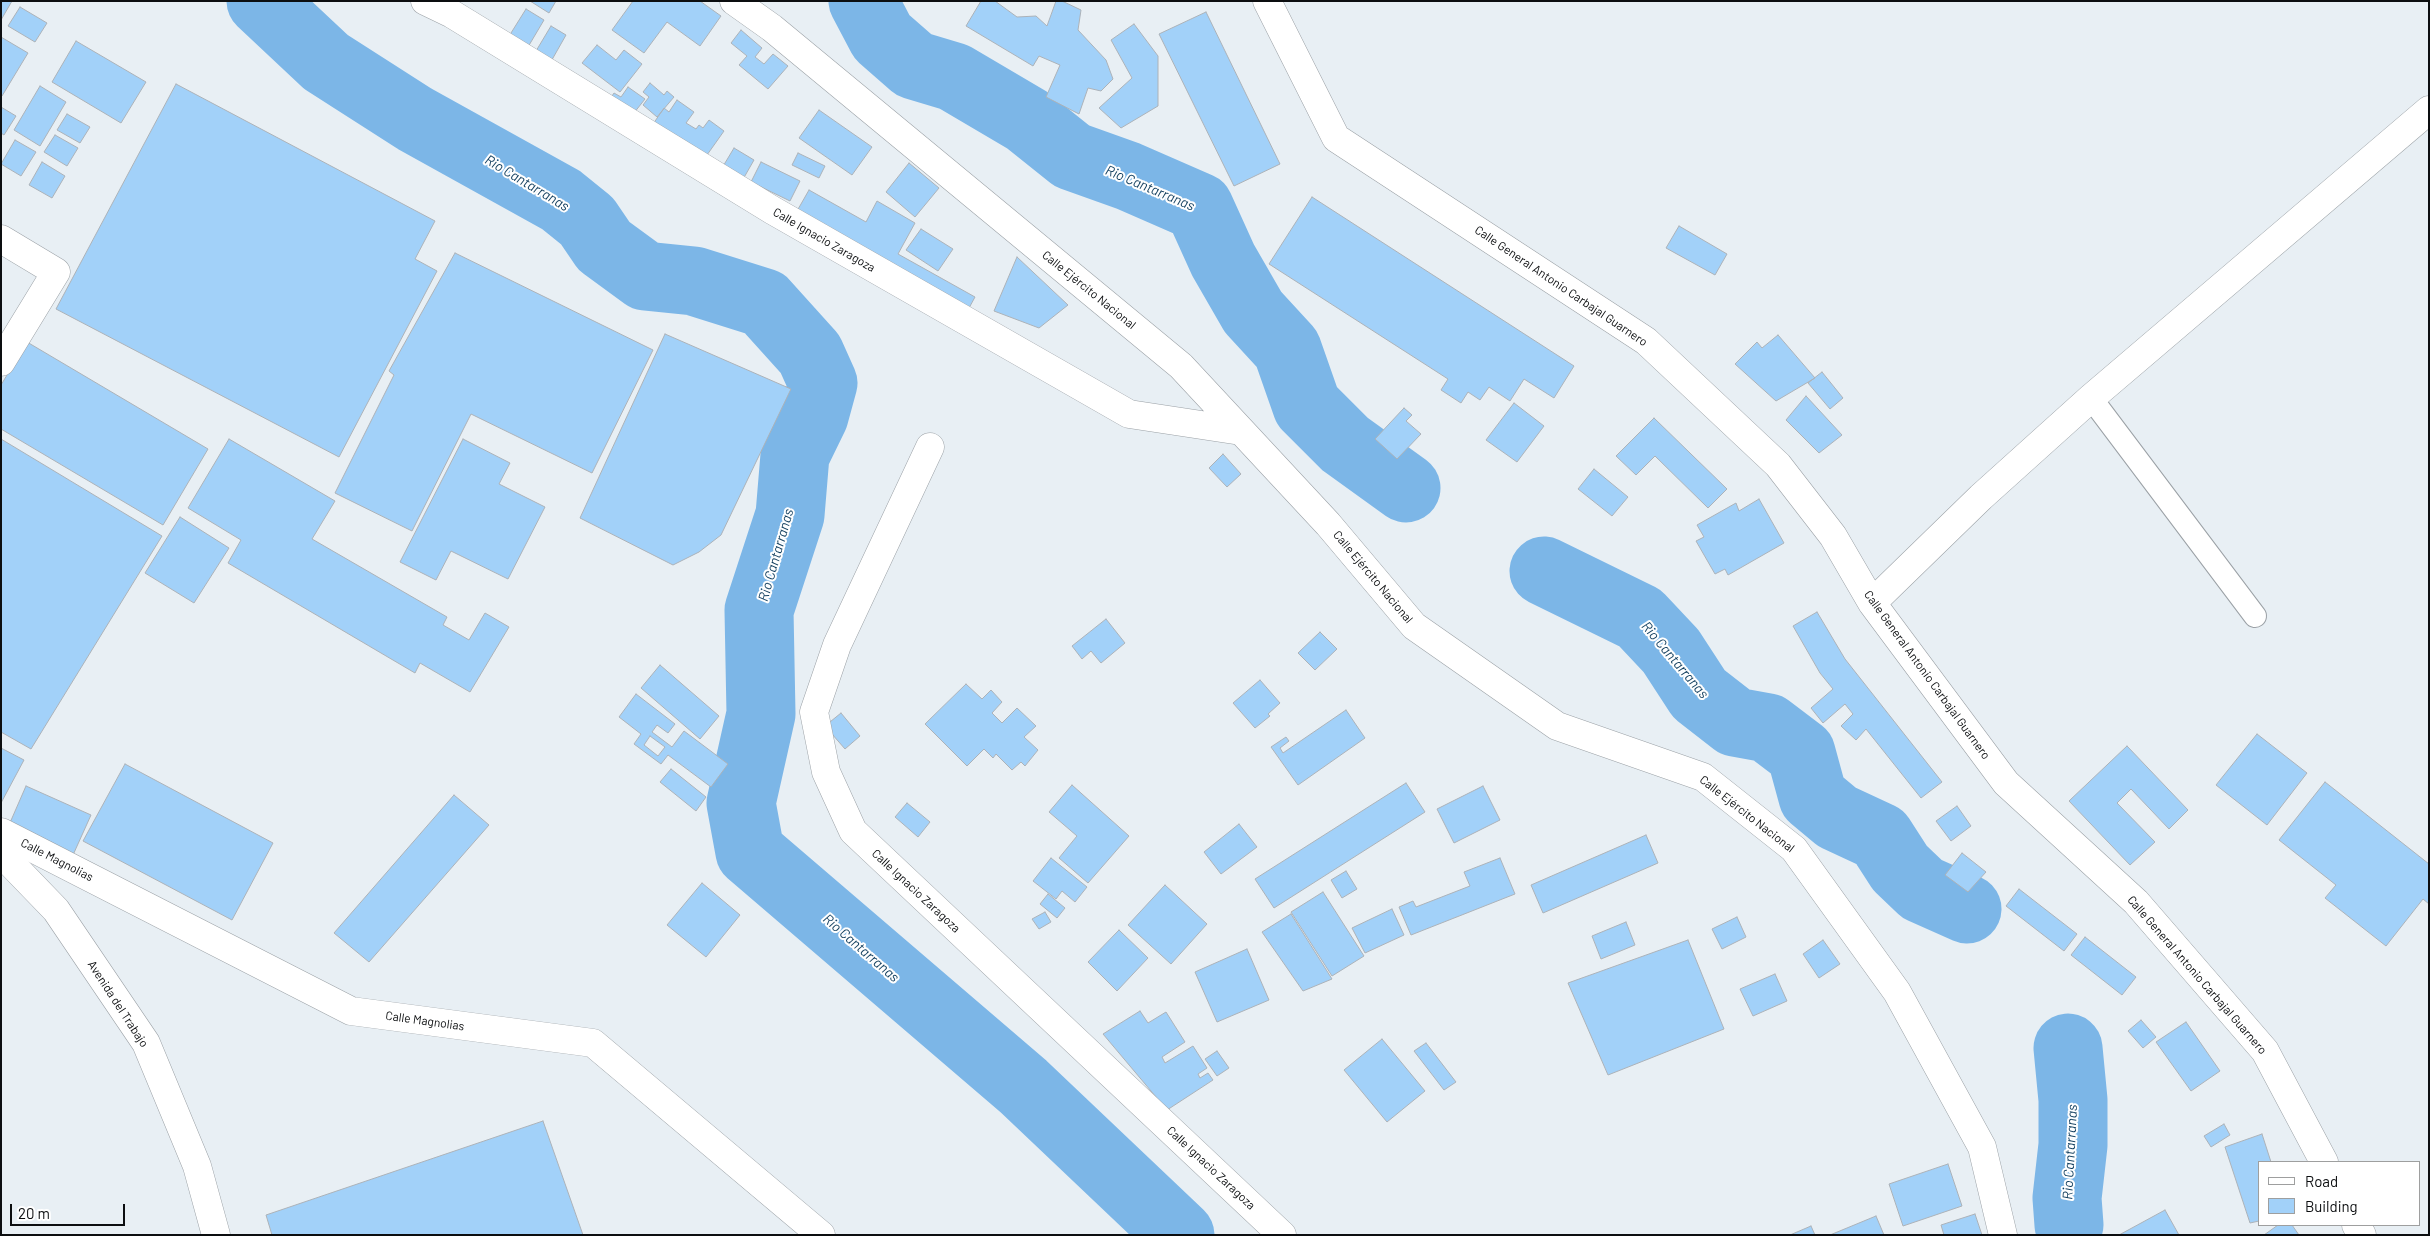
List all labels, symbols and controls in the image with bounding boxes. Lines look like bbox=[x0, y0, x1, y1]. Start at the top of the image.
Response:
water label: Rio Cantarranas bbox=[482, 151, 572, 215]
water label: Rio Cantarranas bbox=[1103, 162, 1197, 214]
street label: Calle Ignacio Zaragoza bbox=[770, 205, 878, 275]
street label: Calle General Antonio Carbajal Guarnero bbox=[1472, 223, 1650, 349]
street label: Calle Ejército Nacional bbox=[1039, 248, 1139, 332]
water label: Rio Cantarranas bbox=[755, 507, 797, 603]
street label: Calle Ejército Nacional bbox=[1330, 528, 1416, 626]
street label: Calle General Antonio Carbajal Guarnero bbox=[1861, 588, 1993, 762]
water label: Rio Cantarranas bbox=[1638, 618, 1712, 702]
street label: Calle Ejército Nacional bbox=[1697, 772, 1797, 856]
street label: Calle Magnolias bbox=[18, 836, 96, 884]
street label: Calle Ignacio Zaragoza bbox=[869, 846, 963, 936]
street label: Calle General Antonio Carbajal Guarnero bbox=[2124, 893, 2270, 1057]
water label: Rio Cantarranas bbox=[819, 910, 903, 986]
street label: Avenida del Trabajo bbox=[85, 958, 151, 1050]
street label: Calle Magnolias bbox=[385, 1008, 465, 1034]
water label: Rio Cantarranas bbox=[2059, 1104, 2081, 1200]
street label: Calle Ignacio Zaragoza bbox=[1164, 1123, 1258, 1213]
legend bbox=[2258, 1161, 2420, 1226]
text: Road bbox=[2305, 1172, 2338, 1190]
scale bar bbox=[12, 1194, 128, 1226]
text: Building bbox=[2305, 1197, 2358, 1215]
text: 20 m bbox=[18, 1204, 50, 1222]

